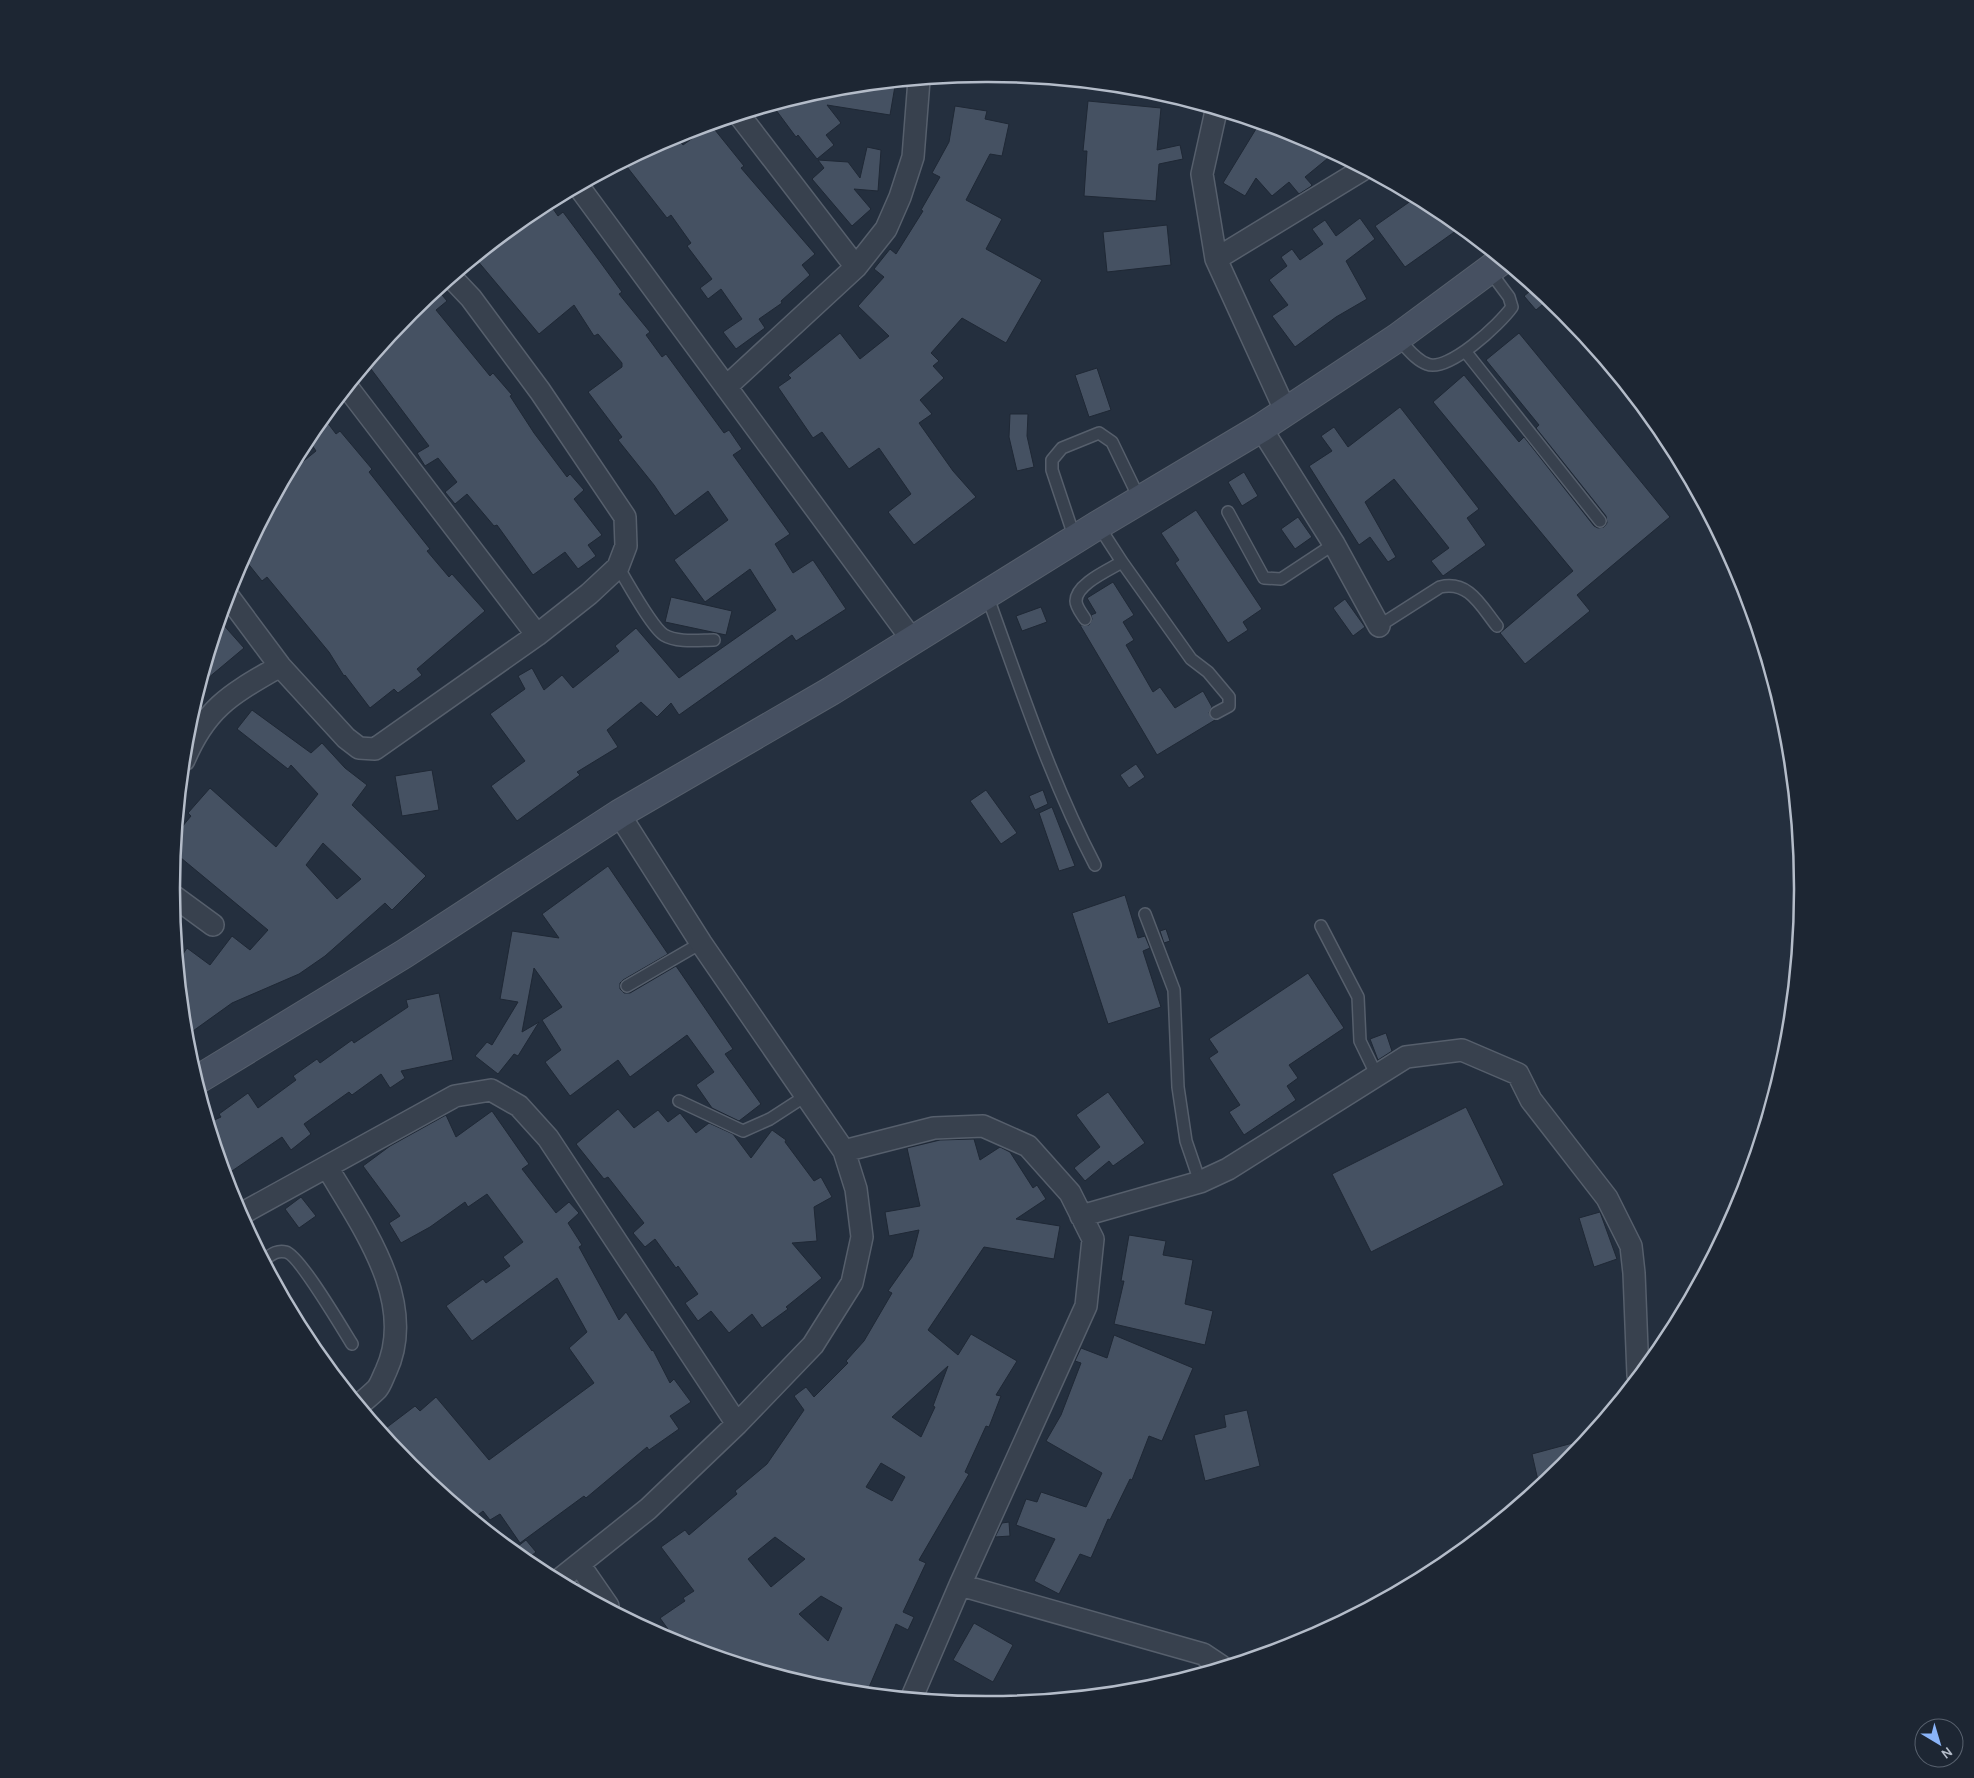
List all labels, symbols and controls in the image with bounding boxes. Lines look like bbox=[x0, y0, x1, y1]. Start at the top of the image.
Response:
north arrow bbox=[1914, 1718, 1964, 1768]
text: N bbox=[1938, 1743, 1956, 1763]

